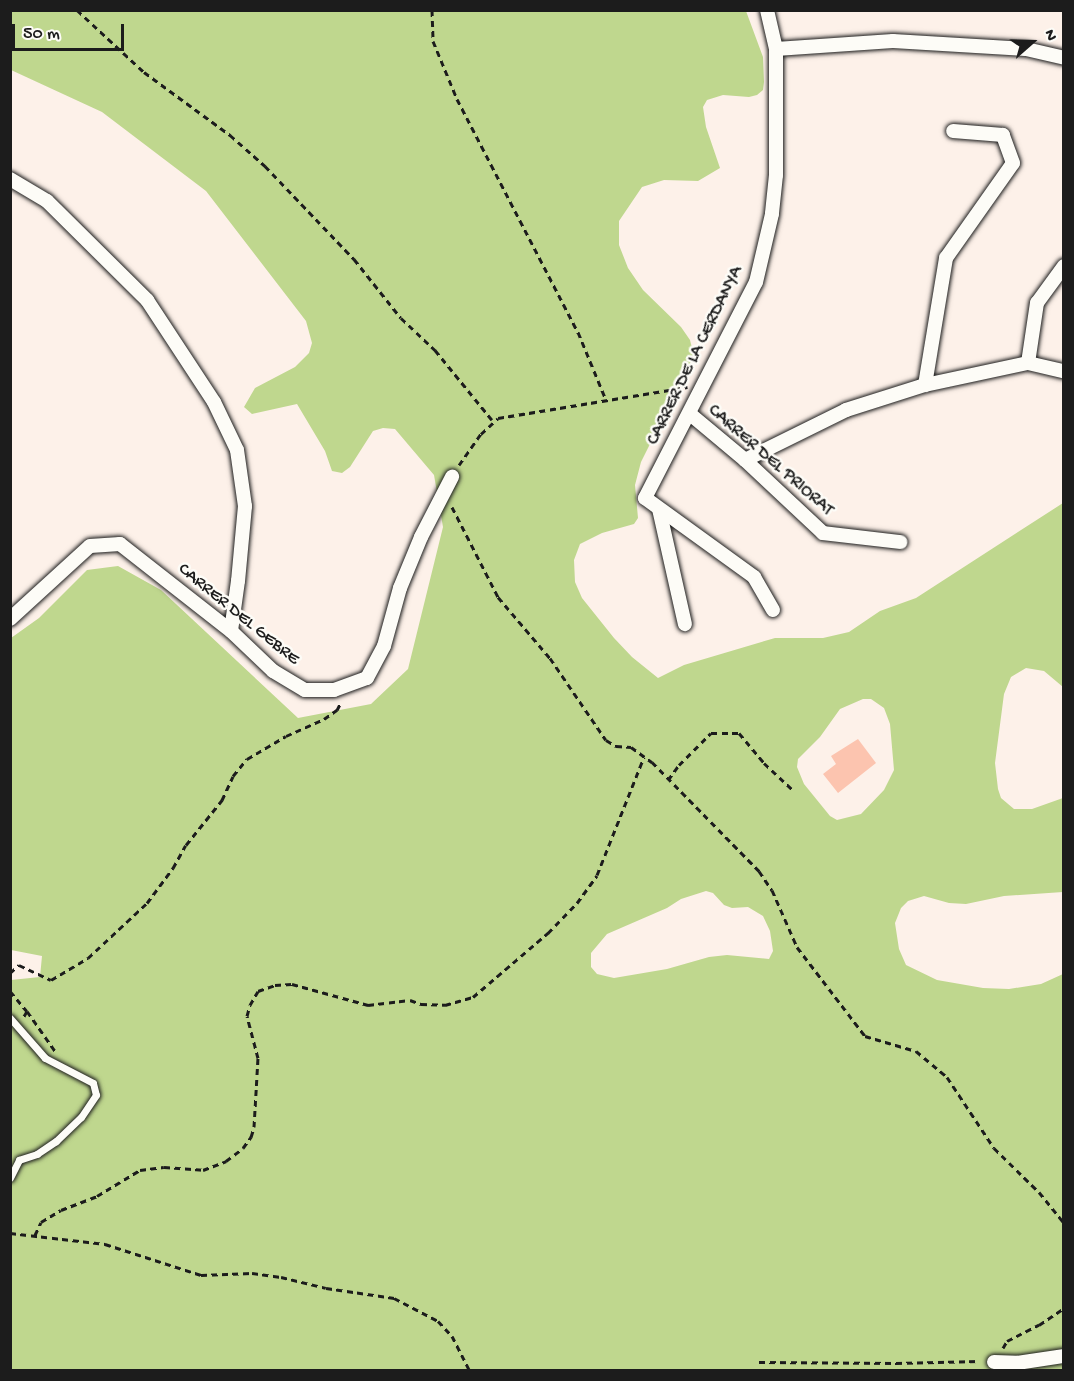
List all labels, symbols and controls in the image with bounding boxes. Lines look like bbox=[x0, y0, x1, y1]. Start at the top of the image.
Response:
scale bar bbox=[15, 12, 128, 50]
north arrow bbox=[1002, 12, 1062, 72]
text: 50 m bbox=[23, 24, 60, 45]
text: N bbox=[1039, 28, 1060, 44]
street label: CARRER DE LA CERDANYA bbox=[643, 263, 749, 449]
street label: CARRER DEL PRIORAT bbox=[703, 401, 837, 521]
street label: CARRER DEL GEBRE bbox=[173, 559, 303, 671]

